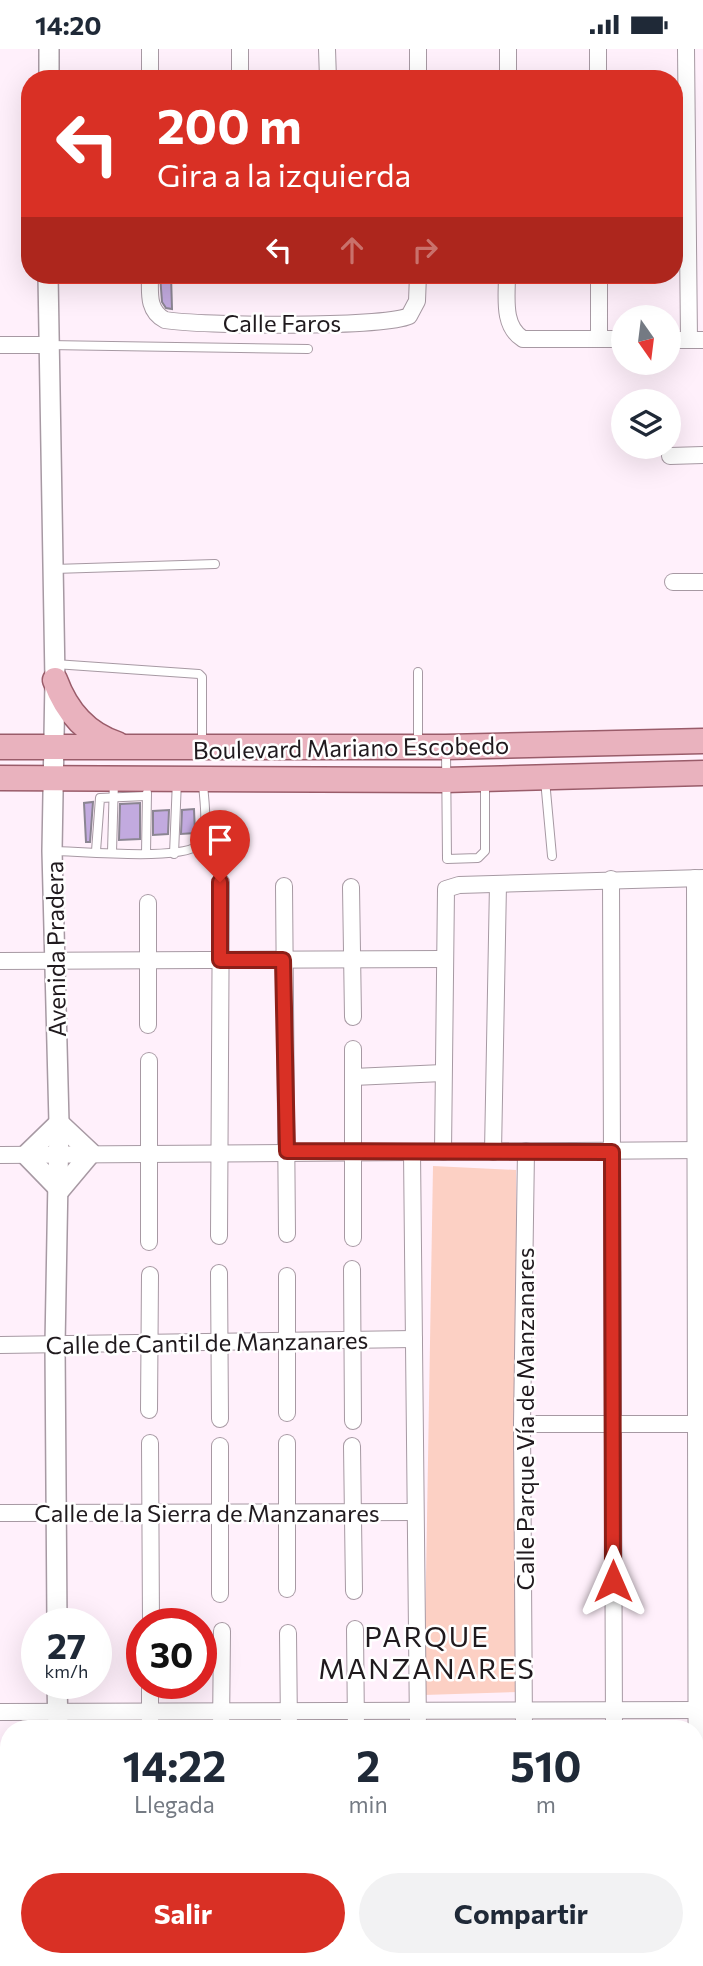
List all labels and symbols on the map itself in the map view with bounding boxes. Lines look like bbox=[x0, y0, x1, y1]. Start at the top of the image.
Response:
north arrow bbox=[611, 305, 681, 375]
street label: Calle Faros bbox=[223, 308, 341, 337]
street label: Boulevard Mariano Escobedo bbox=[192, 730, 510, 764]
pin bbox=[190, 810, 250, 882]
street label: Avenida Pradera bbox=[39, 861, 71, 1037]
street label: Calle Parque Vía de Manzanares bbox=[510, 1247, 539, 1591]
street label: Calle de Cantil de Manzanares bbox=[45, 1325, 369, 1359]
street label: Calle de la Sierra de Manzanares bbox=[34, 1498, 380, 1527]
position arrow bbox=[576, 1544, 650, 1618]
speed limit sign: 30 bbox=[126, 1608, 217, 1699]
district label: PARQUE MANZANARES bbox=[318, 1619, 536, 1685]

